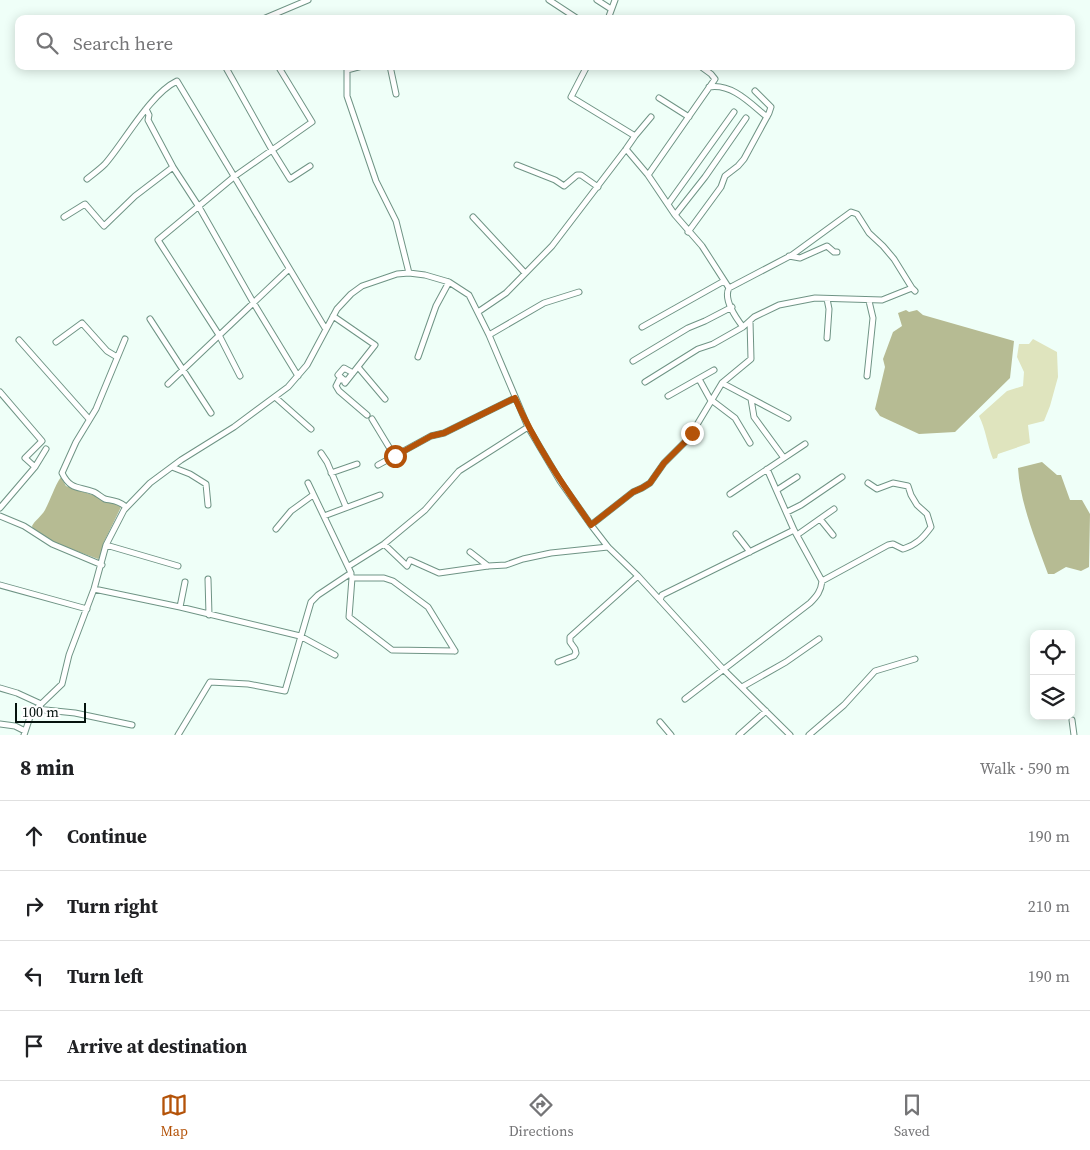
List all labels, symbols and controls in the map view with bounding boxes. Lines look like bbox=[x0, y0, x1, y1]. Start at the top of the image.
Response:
search box bbox=[15, 15, 1075, 70]
icon: search bbox=[33, 29, 61, 57]
text: Search here bbox=[73, 30, 173, 56]
route end bbox=[681, 422, 704, 445]
route start bbox=[384, 445, 407, 468]
map controls bbox=[1030, 630, 1075, 720]
button: locate bbox=[1030, 630, 1075, 675]
button: layers bbox=[1030, 675, 1075, 720]
scale bar bbox=[15, 700, 86, 723]
text: 100 m bbox=[22, 702, 59, 722]
text: 8 min bbox=[20, 753, 75, 782]
text: Walk · 590 m bbox=[980, 757, 1070, 779]
icon: ahead bbox=[20, 822, 48, 850]
text: Continue bbox=[67, 823, 147, 849]
text: 190 m bbox=[1028, 825, 1070, 847]
icon: right bbox=[20, 892, 48, 920]
text: Turn right bbox=[67, 893, 158, 919]
text: 210 m bbox=[1028, 895, 1070, 917]
icon: left bbox=[20, 962, 48, 990]
text: Turn left bbox=[67, 963, 143, 989]
text: 190 m bbox=[1028, 965, 1070, 987]
icon: arrive bbox=[20, 1032, 48, 1060]
text: Arrive at destination bbox=[67, 1033, 247, 1059]
tab: Map bbox=[160, 1091, 188, 1141]
tab: Directions bbox=[509, 1091, 573, 1141]
tab: Saved bbox=[894, 1091, 930, 1141]

